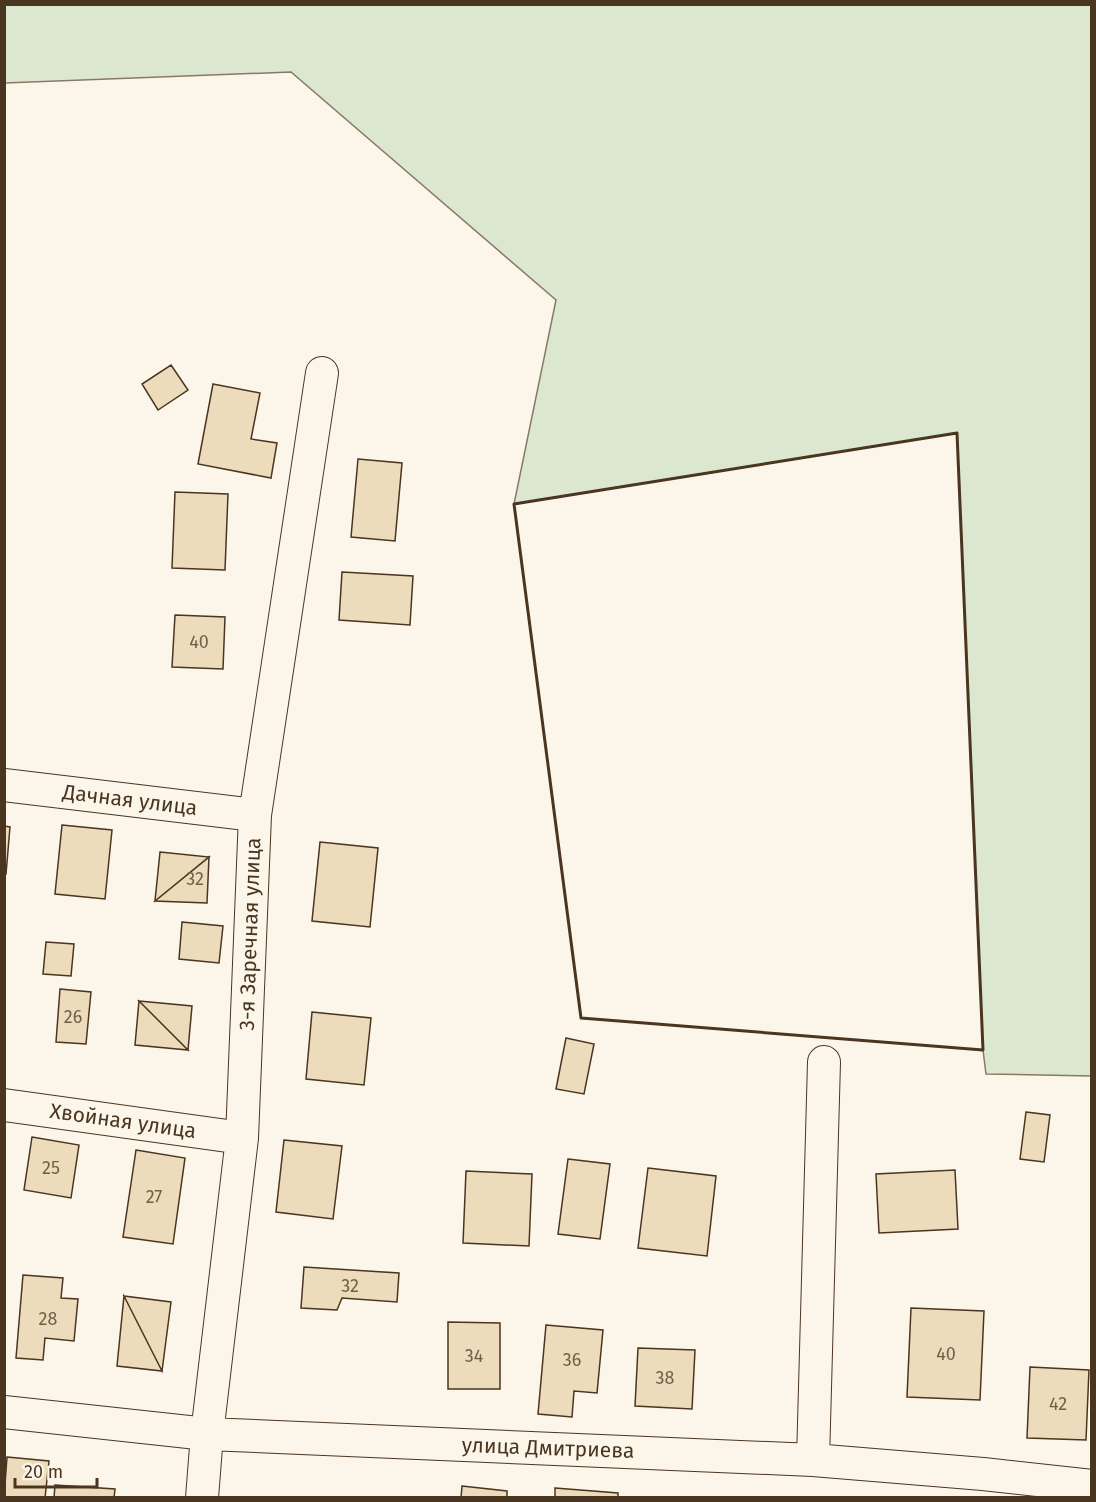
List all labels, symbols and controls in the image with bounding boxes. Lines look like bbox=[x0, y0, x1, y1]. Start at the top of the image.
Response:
house number: 40 bbox=[189, 631, 209, 653]
street label: Дачная улица bbox=[60, 779, 199, 821]
street label: 3-я Заречная улица bbox=[234, 837, 266, 1031]
house number: 32 bbox=[186, 868, 204, 890]
house number: 26 bbox=[64, 1006, 82, 1028]
street label: Хвойная улица bbox=[48, 1098, 198, 1144]
house number: 25 bbox=[42, 1157, 60, 1179]
house number: 27 bbox=[146, 1186, 162, 1208]
house number: 32 bbox=[341, 1275, 359, 1297]
house number: 28 bbox=[39, 1308, 57, 1330]
house number: 40 bbox=[936, 1343, 956, 1365]
house number: 34 bbox=[465, 1345, 484, 1367]
house number: 36 bbox=[563, 1349, 581, 1371]
house number: 38 bbox=[656, 1367, 675, 1389]
house number: 42 bbox=[1049, 1393, 1067, 1415]
street label: улица Дмитриева bbox=[461, 1432, 635, 1464]
scale bar bbox=[15, 1451, 98, 1489]
text: 20 m bbox=[24, 1461, 63, 1483]

